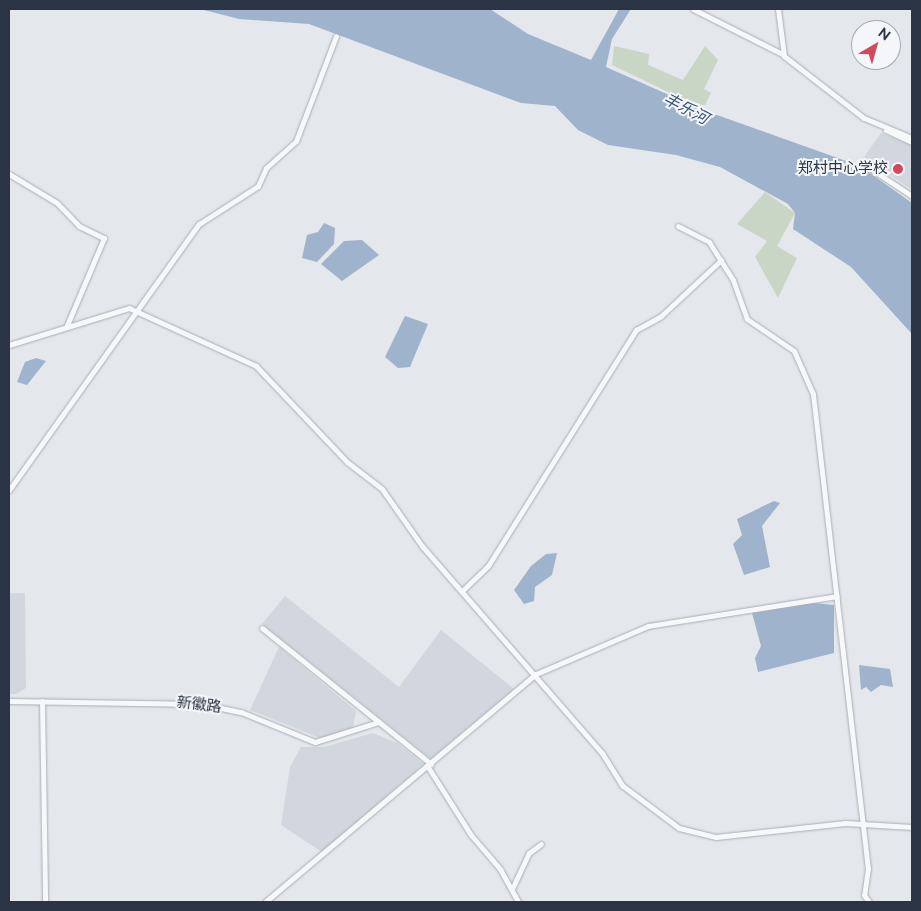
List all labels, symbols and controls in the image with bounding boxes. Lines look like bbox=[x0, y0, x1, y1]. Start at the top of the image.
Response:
north arrow bbox=[851, 20, 901, 70]
text: N bbox=[875, 24, 894, 44]
water label: 丰乐河 bbox=[660, 89, 712, 129]
place label: 郑村中心学校 bbox=[798, 160, 888, 178]
marker: 郑村中心学校 bbox=[892, 163, 904, 175]
street label: 新徽路 bbox=[176, 693, 222, 717]

